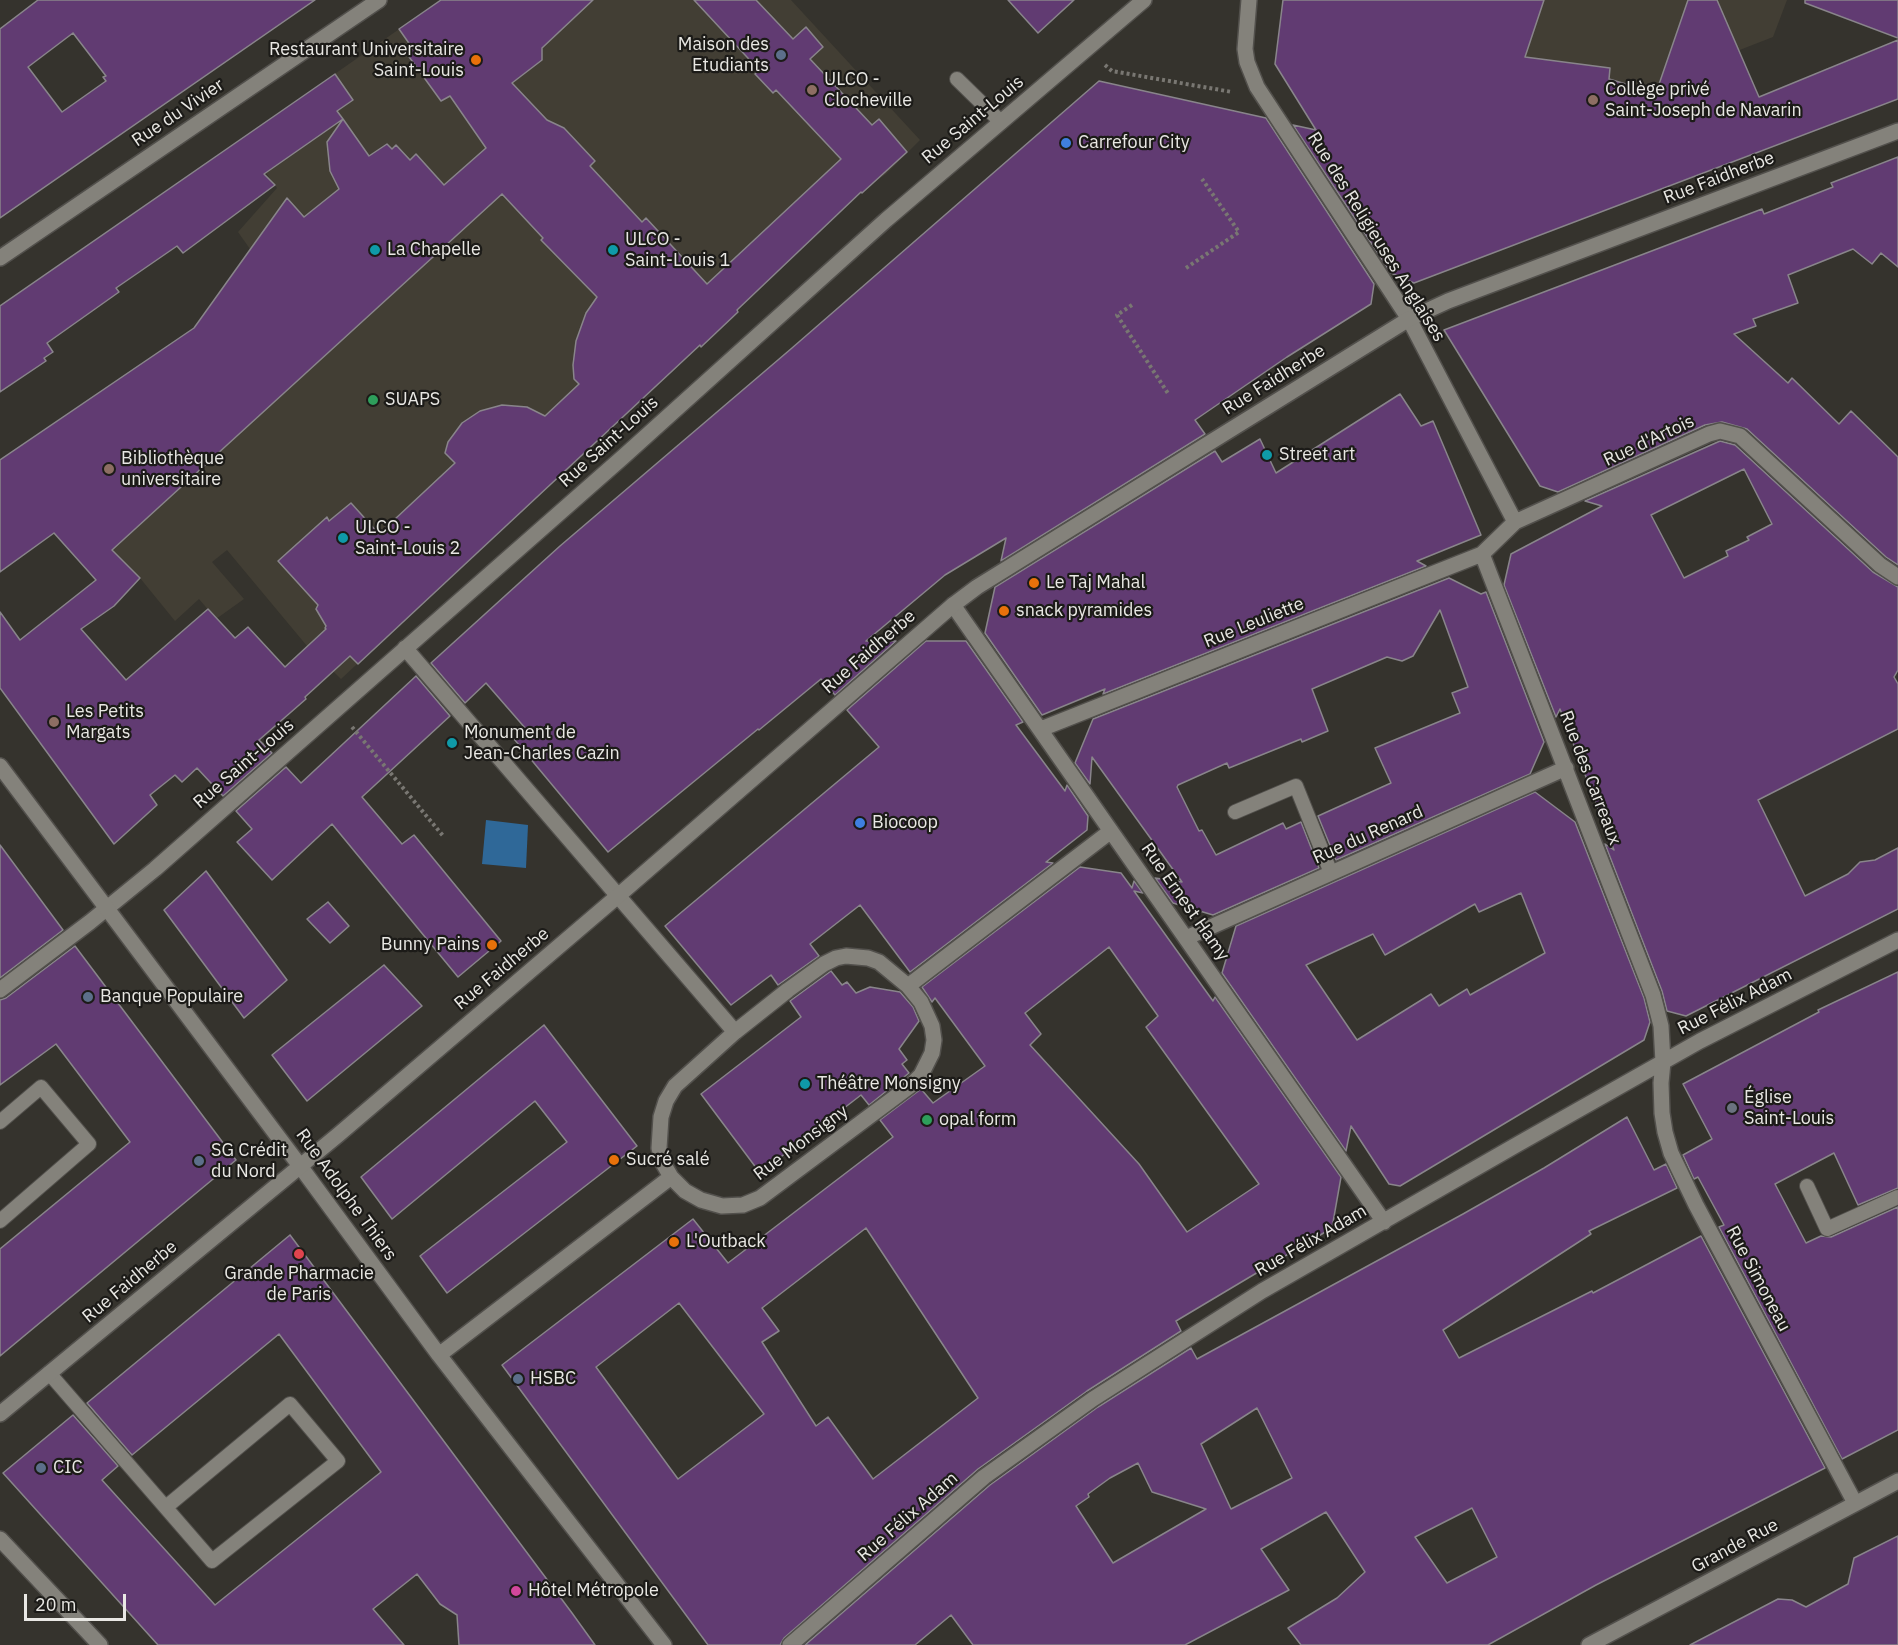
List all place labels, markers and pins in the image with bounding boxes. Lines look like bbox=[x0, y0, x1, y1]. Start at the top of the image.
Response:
place label: Maison des Etudiants bbox=[678, 34, 769, 76]
place label: Restaurant Universitaire Saint-Louis bbox=[269, 39, 464, 82]
marker: Maison des Etudiants bbox=[774, 48, 788, 62]
marker: Restaurant Universitaire Saint-Louis bbox=[469, 53, 483, 67]
place label: ULCO - Clocheville bbox=[824, 69, 912, 112]
place label: Collège privé Saint-Joseph de Navarin bbox=[1605, 79, 1802, 122]
marker: ULCO - Clocheville bbox=[805, 83, 819, 97]
marker: Collège privé Saint-Joseph de Navarin bbox=[1586, 93, 1600, 107]
place label: Carrefour City bbox=[1078, 132, 1190, 154]
marker: Carrefour City bbox=[1059, 136, 1073, 150]
place label: ULCO - Saint-Louis 1 bbox=[625, 229, 730, 272]
place label: La Chapelle bbox=[387, 239, 481, 261]
marker: La Chapelle bbox=[368, 243, 382, 257]
marker: ULCO - Saint-Louis 1 bbox=[606, 243, 620, 257]
place label: SUAPS bbox=[385, 389, 440, 411]
marker: SUAPS bbox=[366, 393, 380, 407]
place label: Street art bbox=[1279, 444, 1355, 466]
place label: Bibliothèque universitaire bbox=[121, 448, 224, 490]
marker: Street art bbox=[1260, 448, 1274, 462]
marker: Bibliothèque universitaire bbox=[102, 462, 116, 476]
place label: ULCO - Saint-Louis 2 bbox=[355, 517, 460, 560]
marker: ULCO - Saint-Louis 2 bbox=[336, 531, 350, 545]
place label: Le Taj Mahal bbox=[1046, 572, 1145, 594]
marker: Le Taj Mahal bbox=[1027, 576, 1041, 590]
place label: snack pyramides bbox=[1016, 600, 1152, 622]
marker: snack pyramides bbox=[997, 604, 1011, 618]
place label: Les Petits Margats bbox=[66, 701, 144, 744]
marker: Les Petits Margats bbox=[47, 715, 61, 729]
place label: Monument de Jean-Charles Cazin bbox=[464, 722, 620, 764]
marker: Monument de Jean-Charles Cazin bbox=[445, 736, 459, 750]
place label: Biocoop bbox=[872, 812, 938, 834]
marker: Biocoop bbox=[853, 816, 867, 830]
place label: Bunny Pains bbox=[381, 934, 480, 956]
marker: Bunny Pains bbox=[485, 938, 499, 952]
place label: Banque Populaire bbox=[100, 986, 243, 1008]
marker: Banque Populaire bbox=[81, 990, 95, 1004]
place label: Théâtre Monsigny bbox=[817, 1073, 961, 1095]
marker: Théâtre Monsigny bbox=[798, 1077, 812, 1091]
place label: Église Saint-Louis bbox=[1744, 1087, 1834, 1130]
marker: Église Saint-Louis bbox=[1725, 1101, 1739, 1115]
place label: opal form bbox=[939, 1109, 1016, 1131]
marker: opal form bbox=[920, 1113, 934, 1127]
place label: SG Crédit du Nord bbox=[211, 1140, 287, 1182]
place label: Sucré salé bbox=[626, 1149, 710, 1171]
marker: Sucré salé bbox=[607, 1153, 621, 1167]
marker: SG Crédit du Nord bbox=[192, 1154, 206, 1168]
place label: L'Outback bbox=[686, 1231, 766, 1253]
marker: L'Outback bbox=[667, 1235, 681, 1249]
marker: Grande Pharmacie de Paris bbox=[292, 1247, 306, 1261]
place label: Grande Pharmacie de Paris bbox=[224, 1263, 374, 1306]
place label: HSBC bbox=[530, 1368, 576, 1390]
marker: HSBC bbox=[511, 1372, 525, 1386]
place label: CIC bbox=[53, 1457, 83, 1479]
marker: CIC bbox=[34, 1461, 48, 1475]
place label: Hôtel Métropole bbox=[528, 1580, 659, 1602]
marker: Hôtel Métropole bbox=[509, 1584, 523, 1598]

